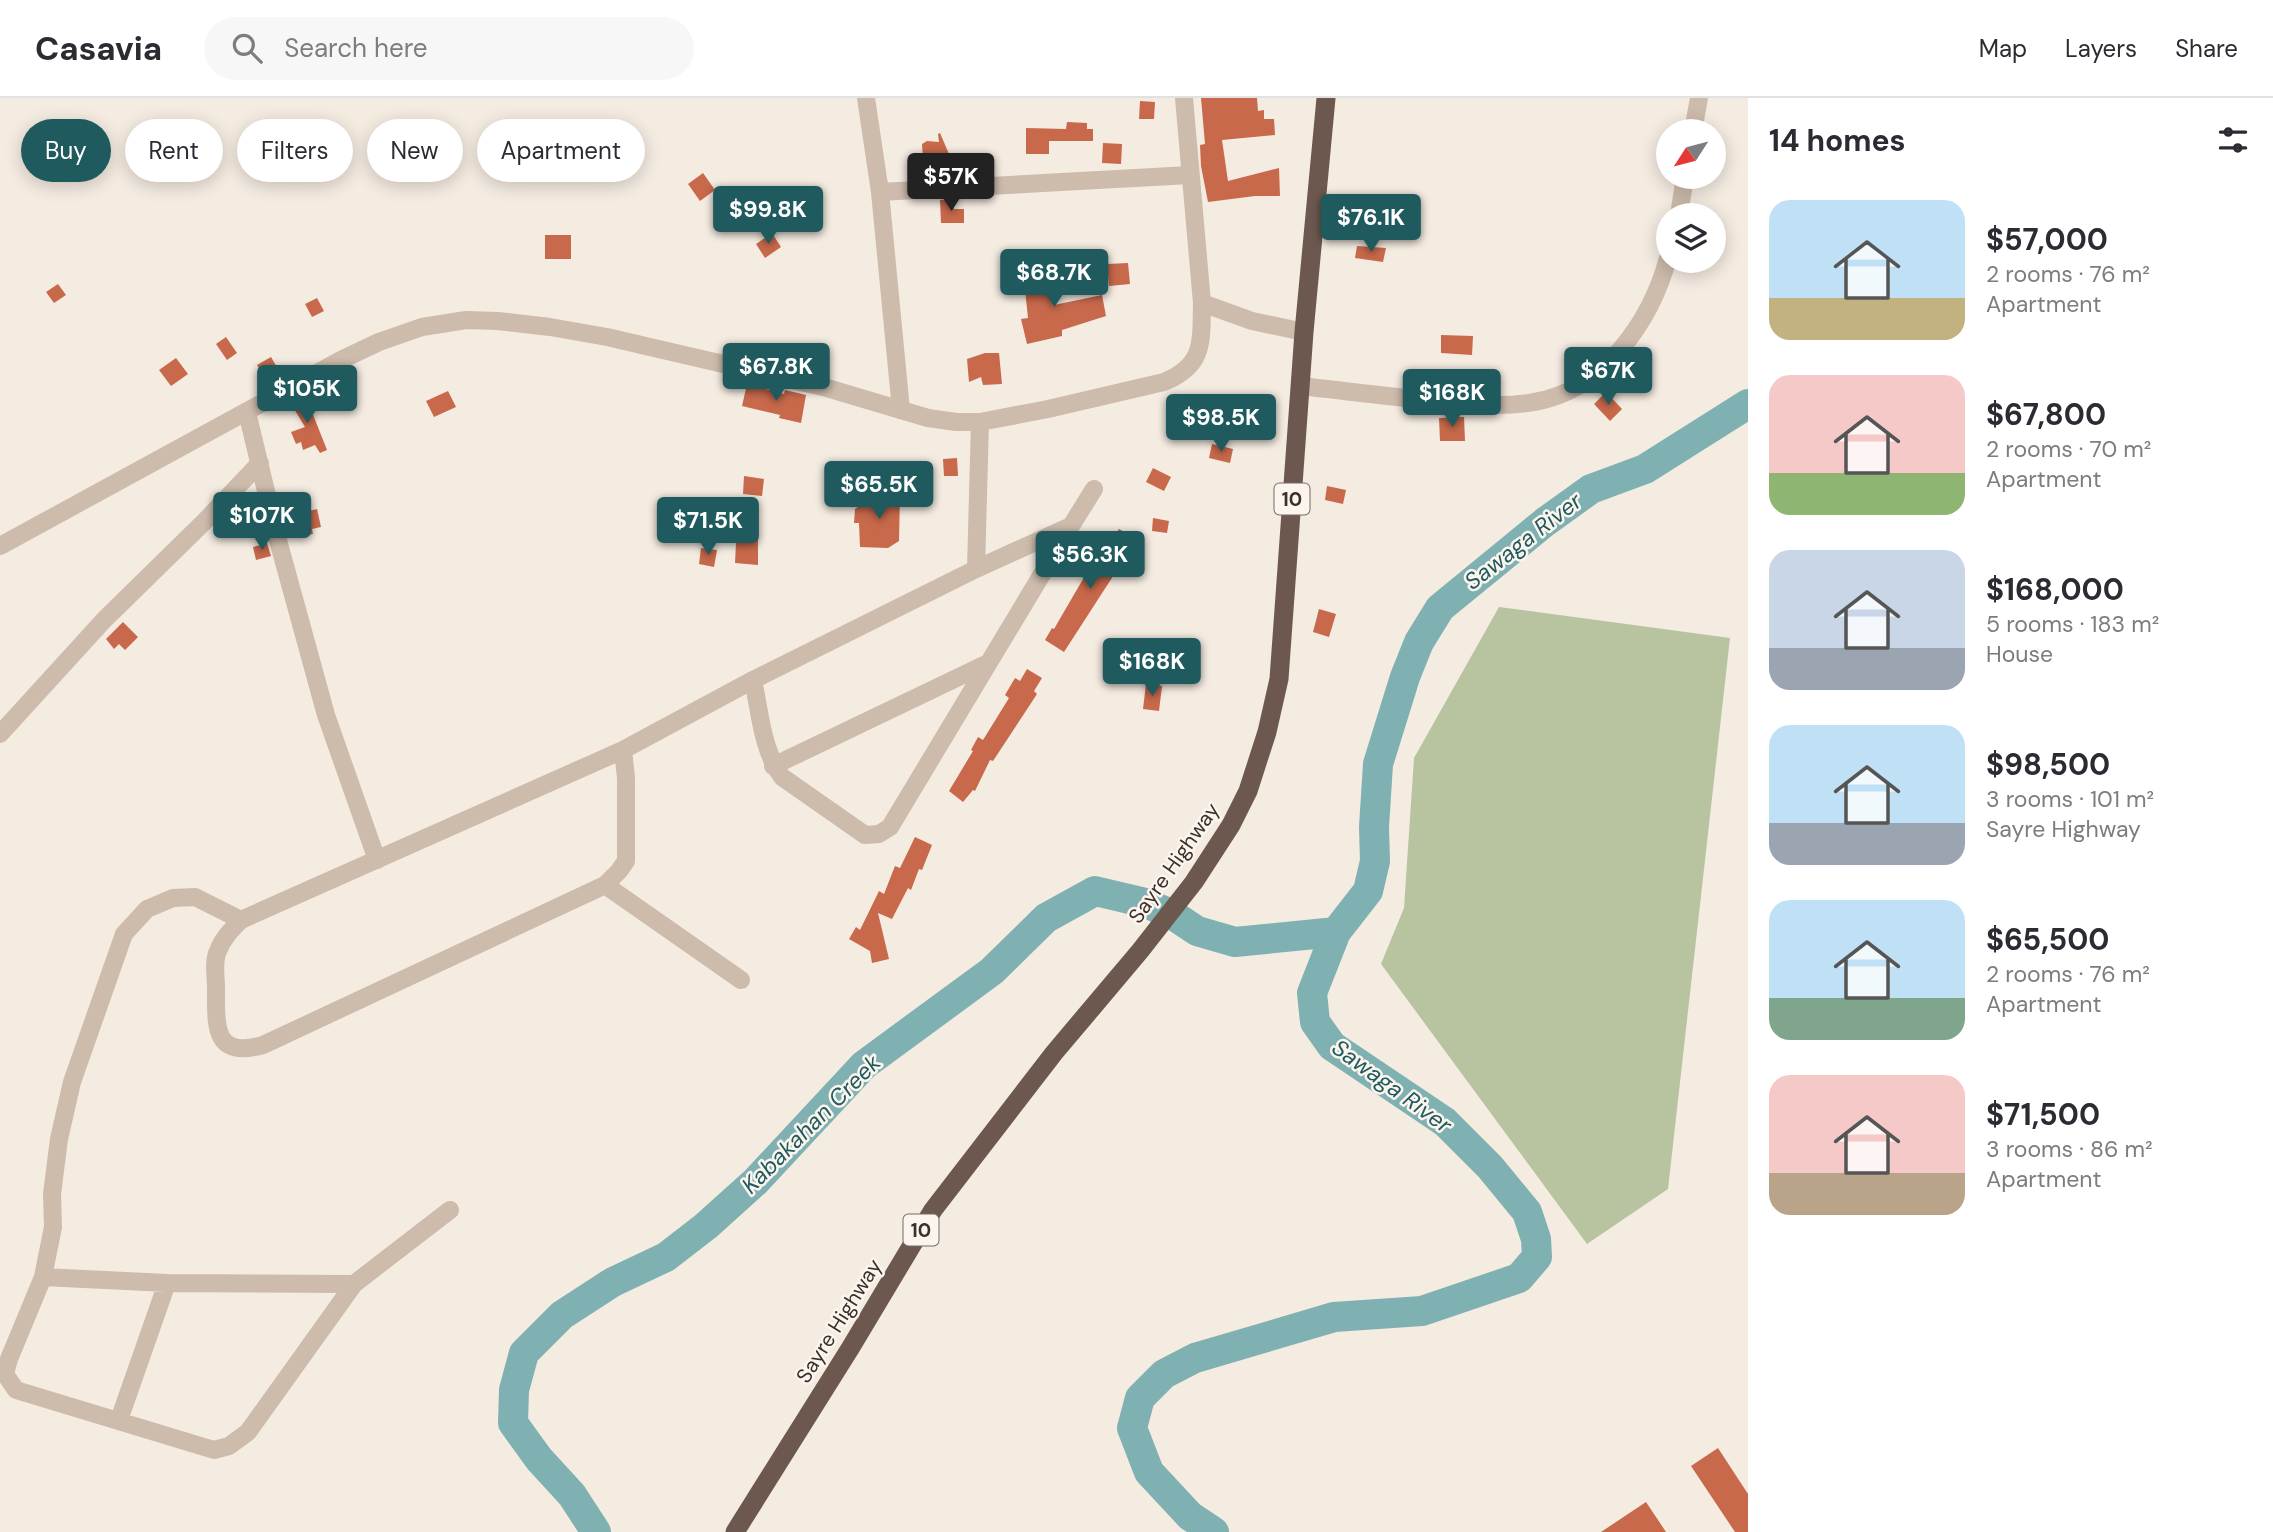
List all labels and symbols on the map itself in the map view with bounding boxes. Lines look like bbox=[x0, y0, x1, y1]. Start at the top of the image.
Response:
north arrow bbox=[1656, 119, 1726, 189]
pin: $57K bbox=[910, 153, 992, 213]
pin: $99.8K bbox=[711, 186, 825, 246]
pin: $76.1K bbox=[1314, 194, 1428, 254]
pin: $68.7K bbox=[997, 250, 1111, 309]
pin: $67.8K bbox=[719, 344, 833, 403]
pin: $67K bbox=[1567, 348, 1649, 407]
pin: $105K bbox=[258, 366, 356, 425]
pin: $168K bbox=[1403, 370, 1501, 429]
pin: $98.5K bbox=[1164, 394, 1278, 454]
pin: $65.5K bbox=[822, 462, 936, 521]
road number: 10 bbox=[1274, 484, 1310, 514]
water label: Sawaga River bbox=[1458, 485, 1589, 596]
pin: $107K bbox=[213, 492, 311, 552]
pin: $71.5K bbox=[651, 498, 765, 557]
pin: $56.3K bbox=[1033, 532, 1147, 591]
pin: $168K bbox=[1103, 638, 1201, 698]
street label: Sayre Highway bbox=[1122, 797, 1226, 929]
water label: Sawaga River bbox=[1326, 1032, 1459, 1140]
water label: Kabakahan Creek bbox=[735, 1048, 887, 1200]
road number: 10 bbox=[904, 1214, 939, 1246]
street label: Sayre Highway bbox=[790, 1253, 889, 1388]

